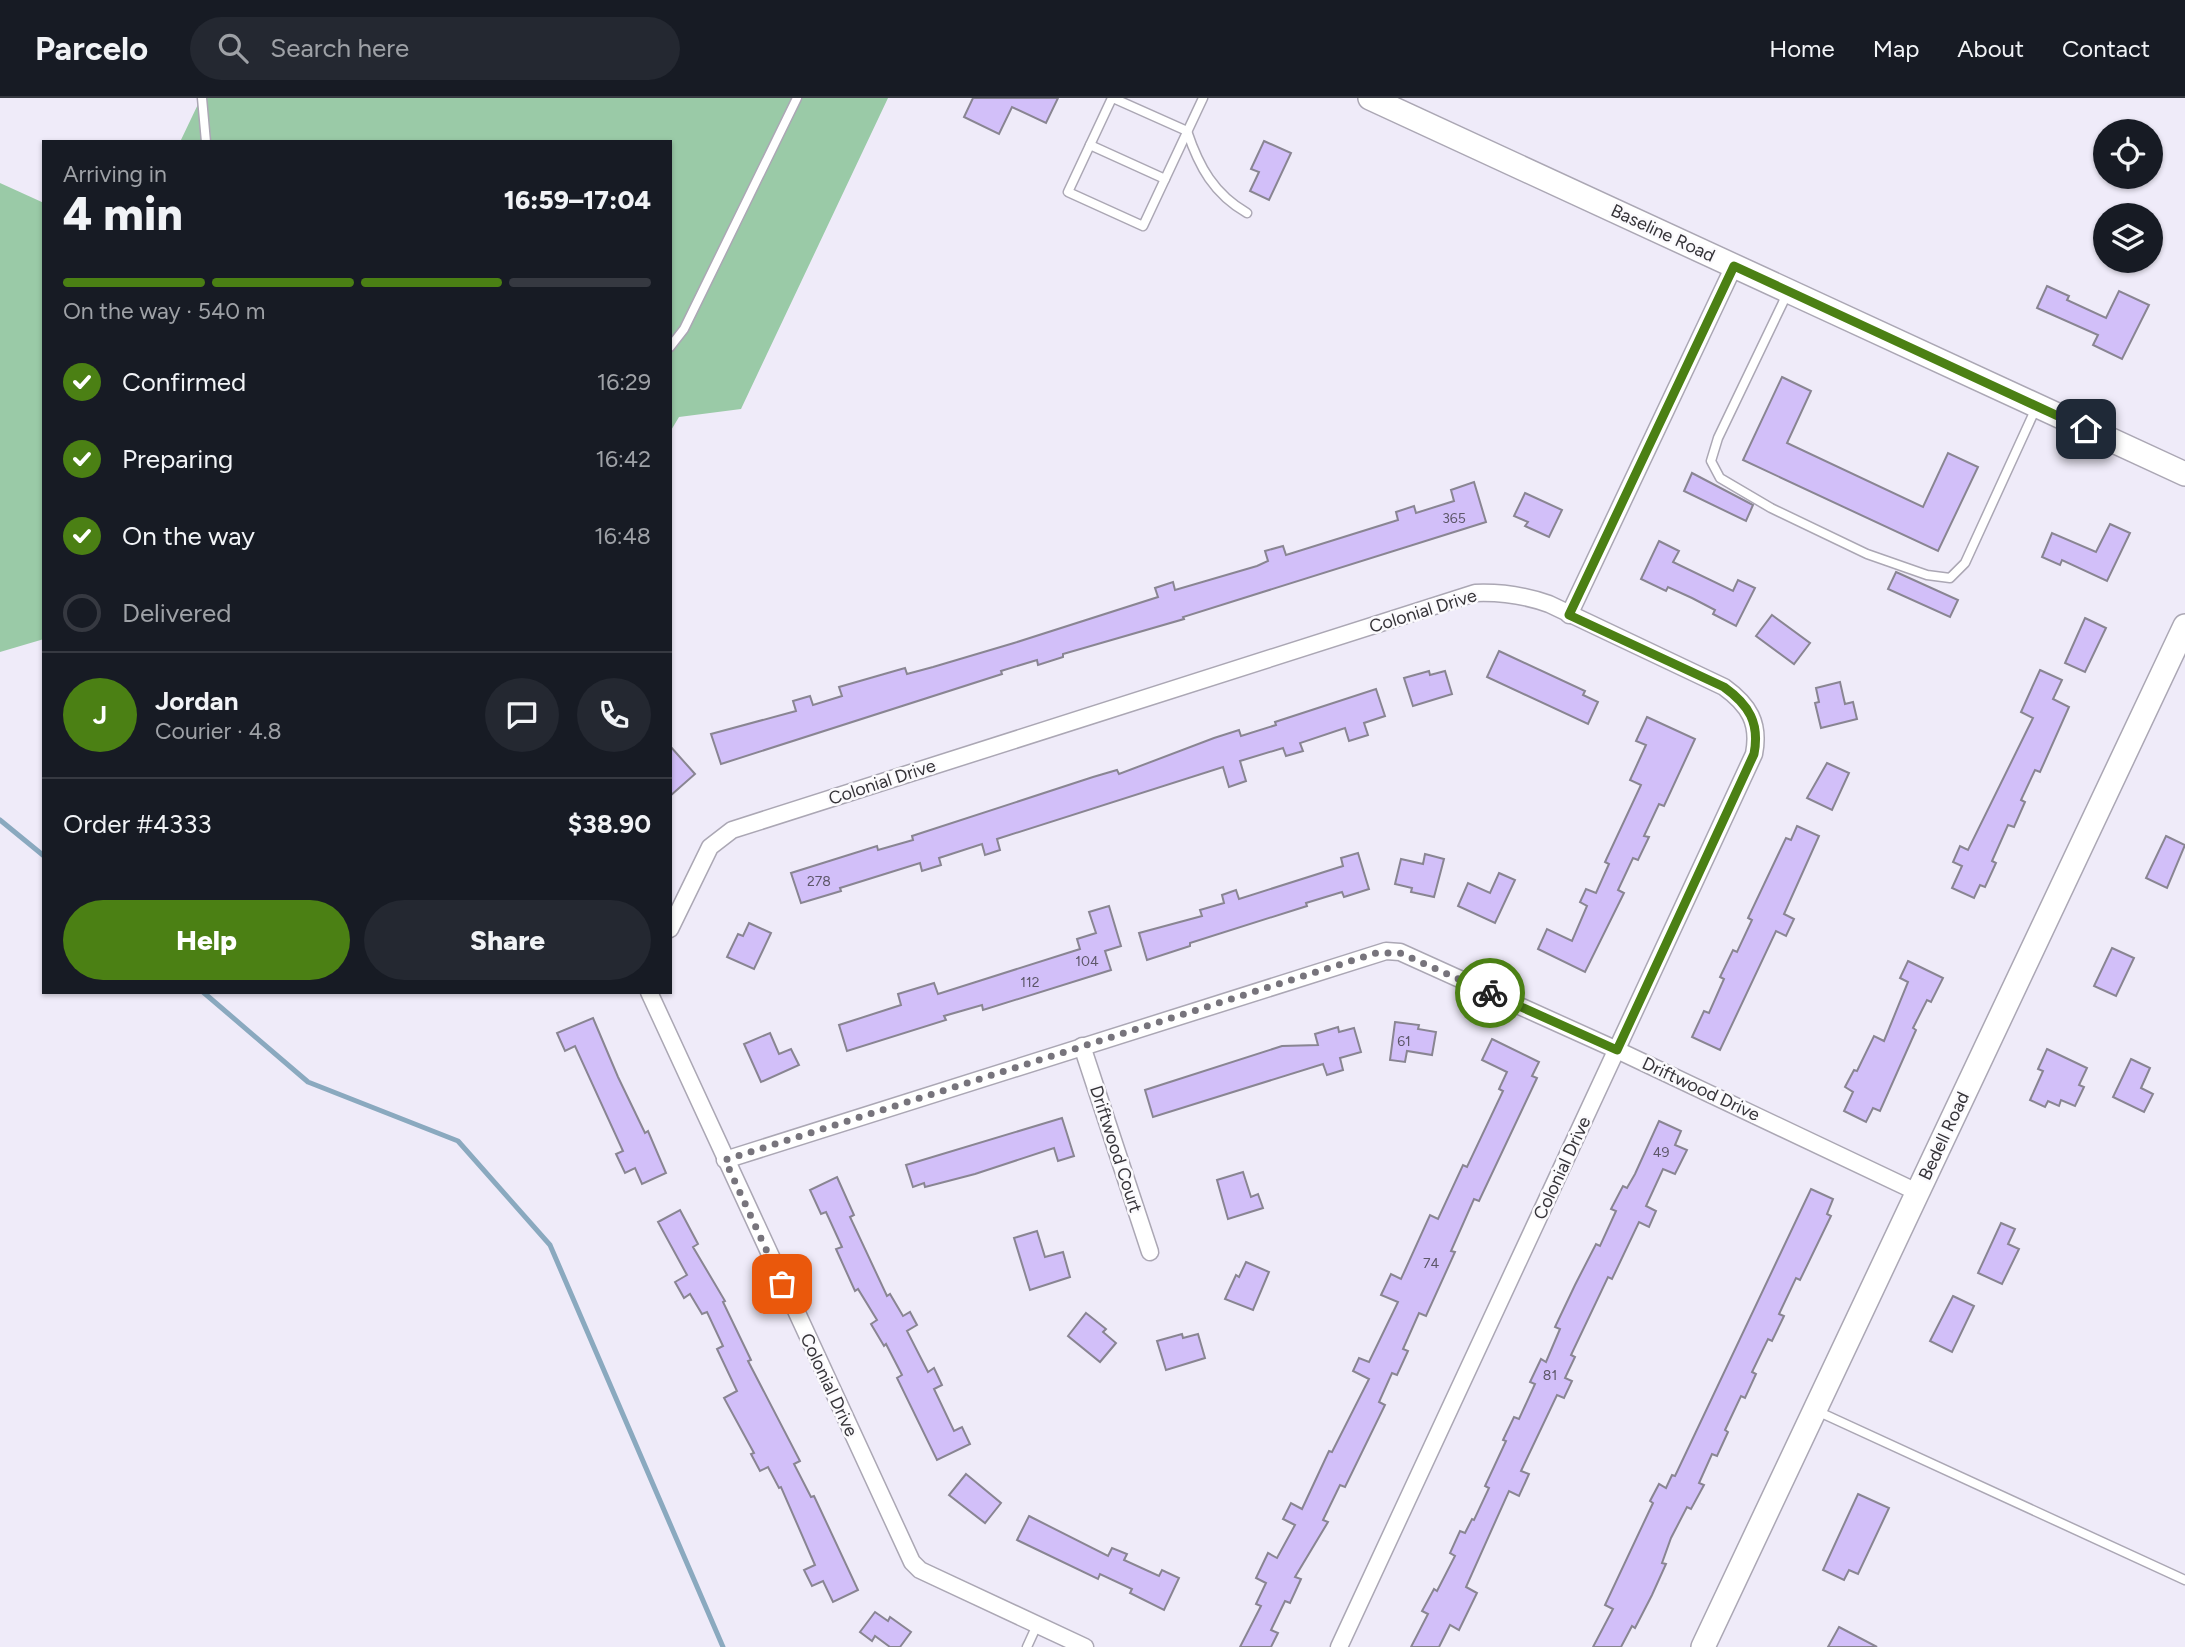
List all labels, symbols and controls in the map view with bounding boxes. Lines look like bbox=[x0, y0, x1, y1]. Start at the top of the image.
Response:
search box bbox=[190, 17, 680, 80]
text: Parcelo bbox=[35, 29, 148, 68]
icon: search bbox=[214, 29, 252, 67]
text: Search here bbox=[270, 32, 409, 64]
text: Home bbox=[1769, 34, 1835, 63]
text: Map bbox=[1873, 34, 1919, 63]
text: About bbox=[1957, 34, 2024, 63]
text: Contact bbox=[2062, 34, 2150, 63]
map controls bbox=[2093, 119, 2163, 273]
button: locate bbox=[2093, 119, 2163, 189]
text: Arriving in bbox=[63, 160, 167, 188]
text: 16:59–17:04 bbox=[504, 184, 651, 216]
text: 4 min bbox=[63, 186, 183, 242]
street label: Baseline Road bbox=[1607, 199, 1719, 267]
button: layers bbox=[2093, 203, 2163, 273]
text: On the way · 540 m bbox=[63, 297, 265, 325]
icon: check bbox=[63, 363, 101, 401]
text: Confirmed bbox=[122, 366, 246, 398]
text: 16:29 bbox=[597, 368, 651, 396]
pin bbox=[2056, 399, 2116, 459]
icon: home bbox=[2067, 410, 2105, 448]
icon: check bbox=[63, 440, 101, 478]
text: Preparing bbox=[122, 443, 233, 475]
text: 16:42 bbox=[596, 445, 651, 473]
house number: 365 bbox=[1442, 510, 1466, 527]
icon: check bbox=[63, 517, 101, 555]
text: On the way bbox=[122, 520, 255, 552]
text: 16:48 bbox=[594, 522, 651, 550]
street label: Colonial Drive bbox=[1367, 584, 1480, 638]
text: Delivered bbox=[122, 597, 231, 629]
button: chat bbox=[485, 678, 559, 752]
button: phone bbox=[577, 678, 651, 752]
text: Jordan bbox=[155, 685, 238, 717]
text: J bbox=[93, 699, 107, 731]
text: Courier · 4.8 bbox=[155, 717, 282, 745]
street label: Colonial Drive bbox=[826, 754, 938, 810]
text: Order #4333 bbox=[63, 808, 212, 840]
text: $38.90 bbox=[568, 808, 651, 840]
house number: 278 bbox=[807, 873, 831, 890]
button: Help bbox=[63, 900, 350, 980]
button: Share bbox=[364, 900, 651, 980]
house number: 104 bbox=[1075, 953, 1099, 970]
courier bbox=[1455, 958, 1525, 1028]
house number: 112 bbox=[1020, 974, 1040, 991]
icon: bike bbox=[1471, 974, 1509, 1012]
house number: 61 bbox=[1397, 1033, 1411, 1050]
street label: Driftwood Drive bbox=[1639, 1052, 1764, 1126]
street label: Driftwood Court bbox=[1085, 1083, 1147, 1215]
street label: Bedell Road bbox=[1914, 1088, 1974, 1184]
street label: Colonial Drive bbox=[1529, 1113, 1596, 1223]
house number: 49 bbox=[1653, 1144, 1669, 1161]
pin bbox=[752, 1254, 812, 1314]
house number: 74 bbox=[1423, 1255, 1439, 1272]
icon: bag bbox=[763, 1265, 801, 1303]
street label: Colonial Drive bbox=[796, 1330, 863, 1440]
house number: 81 bbox=[1543, 1367, 1557, 1384]

